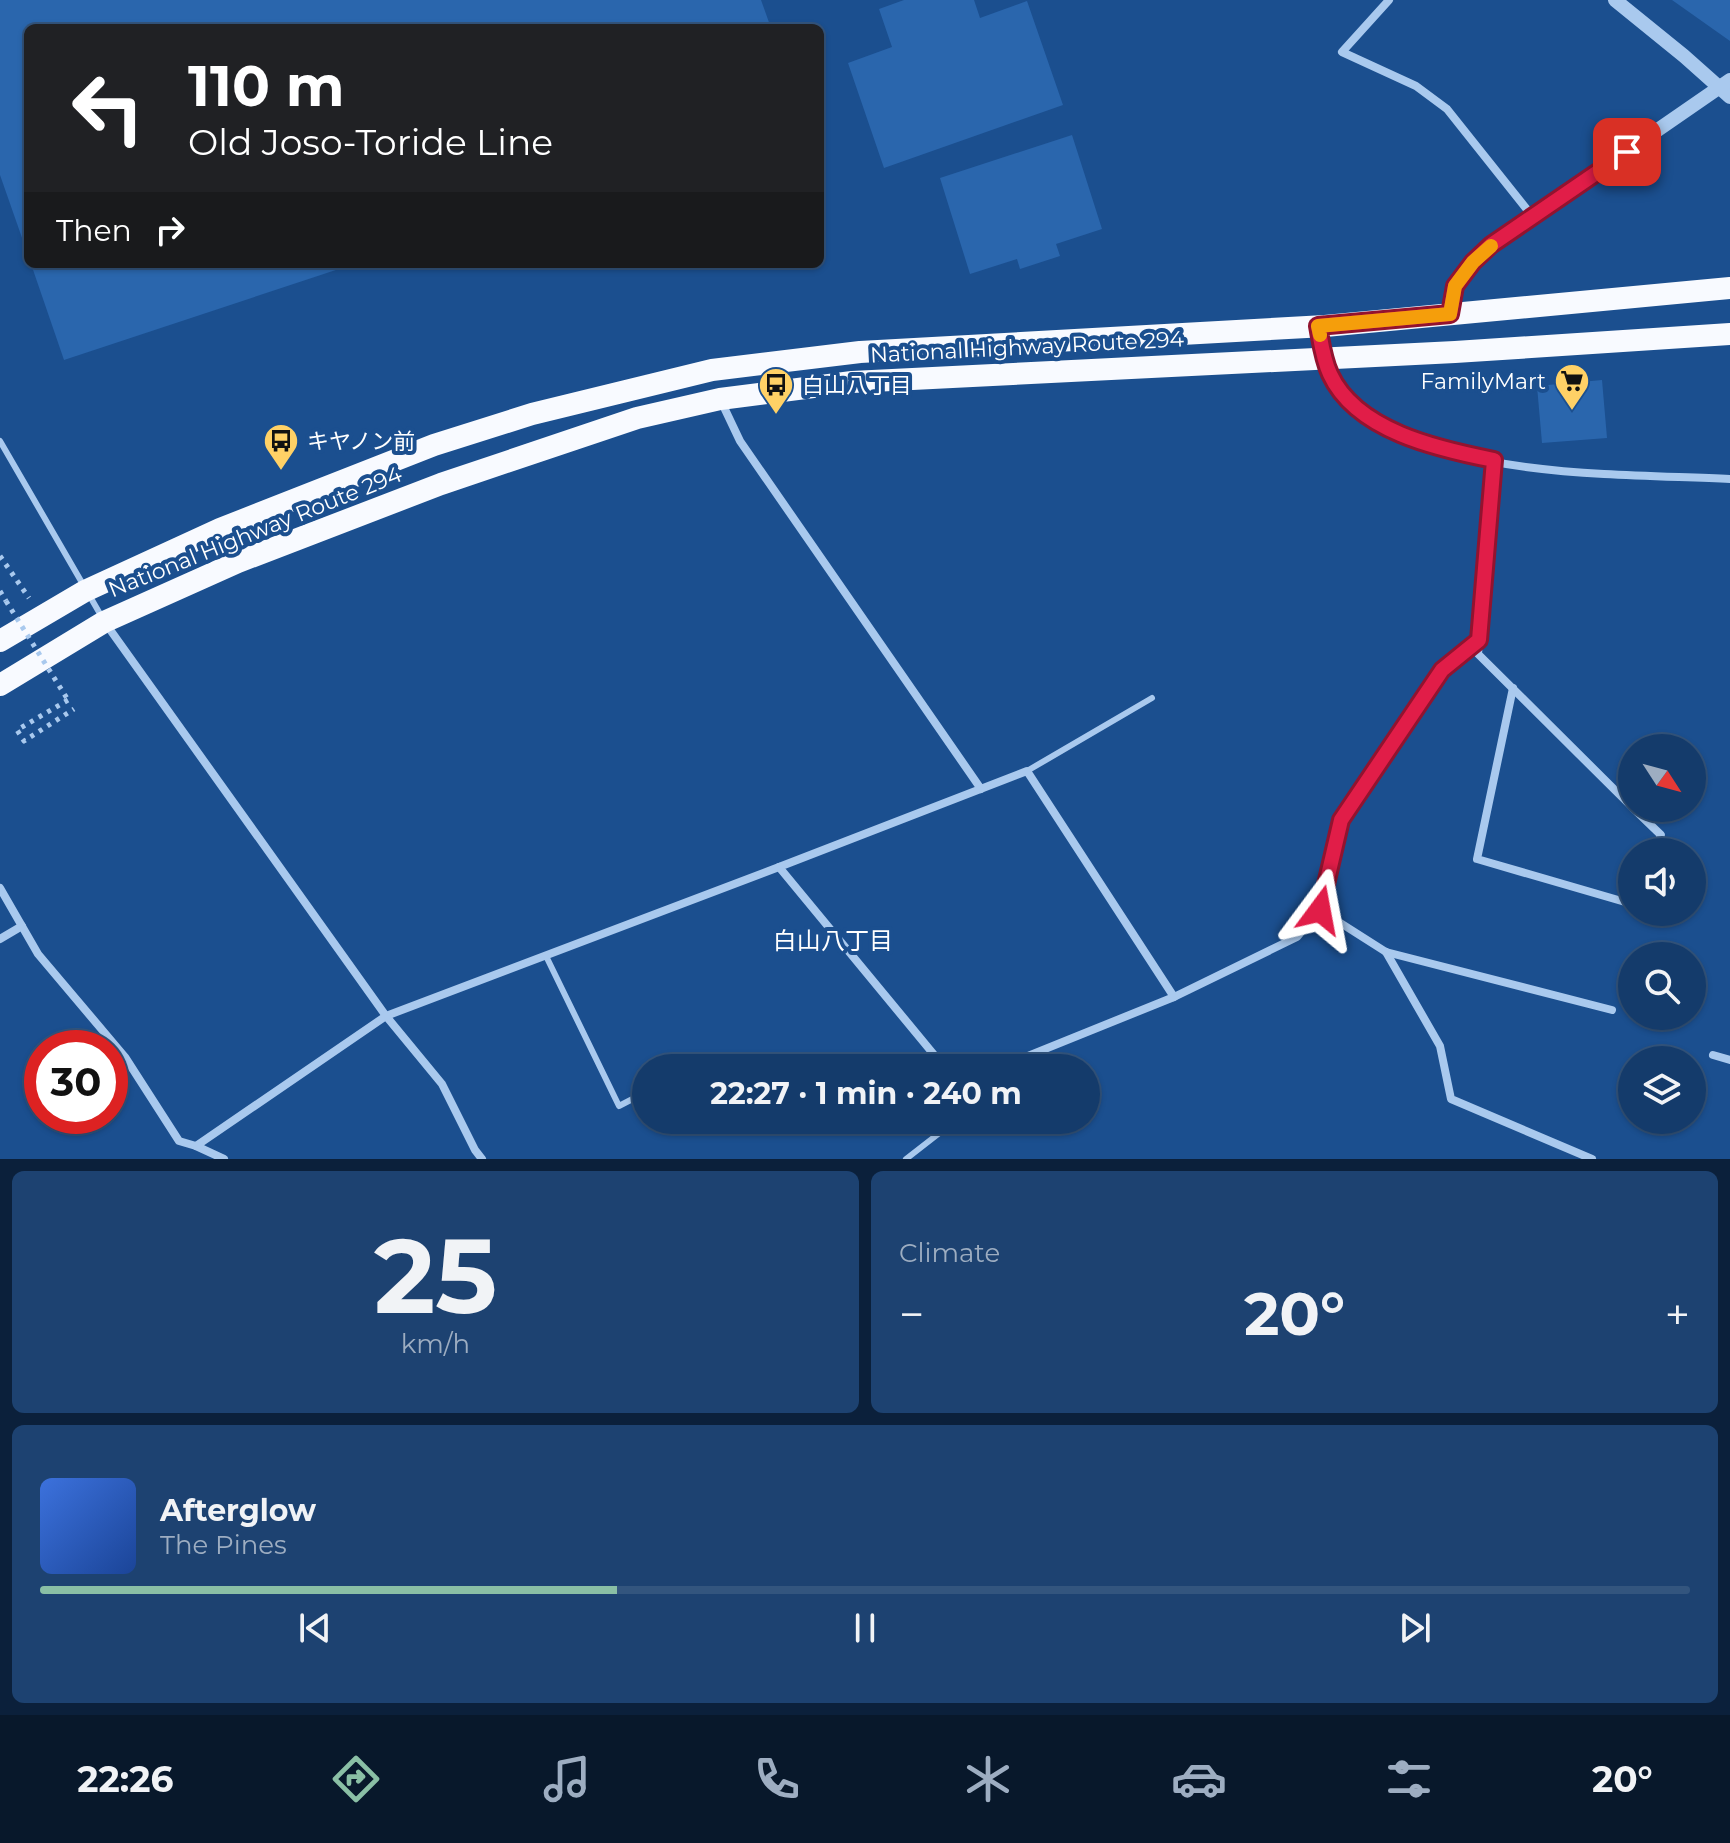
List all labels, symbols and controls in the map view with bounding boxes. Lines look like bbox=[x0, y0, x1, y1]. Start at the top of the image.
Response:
text: 110 m bbox=[188, 52, 345, 120]
icon: left bbox=[56, 56, 160, 160]
pin bbox=[1593, 118, 1661, 186]
text: Old Joso-Toride Line bbox=[188, 120, 553, 164]
icon: arrive bbox=[1605, 130, 1649, 174]
icon: right bbox=[148, 208, 192, 252]
text: Then bbox=[56, 212, 132, 249]
street label: National Highway Route 294 bbox=[869, 325, 1185, 369]
supermarket icon: FamilyMart bbox=[1553, 362, 1591, 412]
bus stop icon: 白山八丁目 bbox=[757, 366, 795, 416]
place label: FamilyMart bbox=[1420, 368, 1546, 395]
place label: 白山八丁目 bbox=[802, 372, 912, 399]
bus stop icon: キヤノン前 bbox=[262, 422, 300, 472]
place label: キヤノン前 bbox=[307, 428, 415, 455]
street label: National Highway Route 294 bbox=[104, 460, 406, 603]
north arrow bbox=[1618, 734, 1706, 822]
map controls bbox=[1618, 734, 1706, 1134]
button: sound bbox=[1618, 838, 1706, 926]
position arrow bbox=[1278, 868, 1362, 952]
district label: 白山八丁目 bbox=[773, 926, 893, 955]
button: search bbox=[1618, 942, 1706, 1030]
speed limit sign: 30 bbox=[24, 1030, 128, 1134]
button: layers bbox=[1618, 1046, 1706, 1134]
text: 22:27 · 1 min · 240 m bbox=[710, 1075, 1022, 1112]
text: 25 bbox=[374, 1212, 497, 1339]
text: Climate bbox=[899, 1237, 1000, 1269]
text: 20° bbox=[1244, 1277, 1345, 1350]
text: − bbox=[899, 1287, 924, 1341]
text: + bbox=[1665, 1287, 1690, 1341]
text: km/h bbox=[401, 1328, 470, 1360]
text: Afterglow bbox=[160, 1492, 316, 1529]
text: The Pines bbox=[160, 1529, 287, 1561]
icon: previous bbox=[293, 1606, 337, 1650]
icon: pause bbox=[843, 1606, 887, 1650]
icon: next bbox=[1393, 1606, 1437, 1650]
icon: directions bbox=[328, 1751, 384, 1807]
icon: music bbox=[539, 1751, 595, 1807]
icon: phone bbox=[749, 1751, 805, 1807]
icon: climate bbox=[960, 1751, 1016, 1807]
icon: car bbox=[1171, 1751, 1227, 1807]
icon: filters bbox=[1381, 1751, 1437, 1807]
text: 22:26 bbox=[77, 1757, 173, 1801]
text: 20° bbox=[1592, 1757, 1653, 1801]

